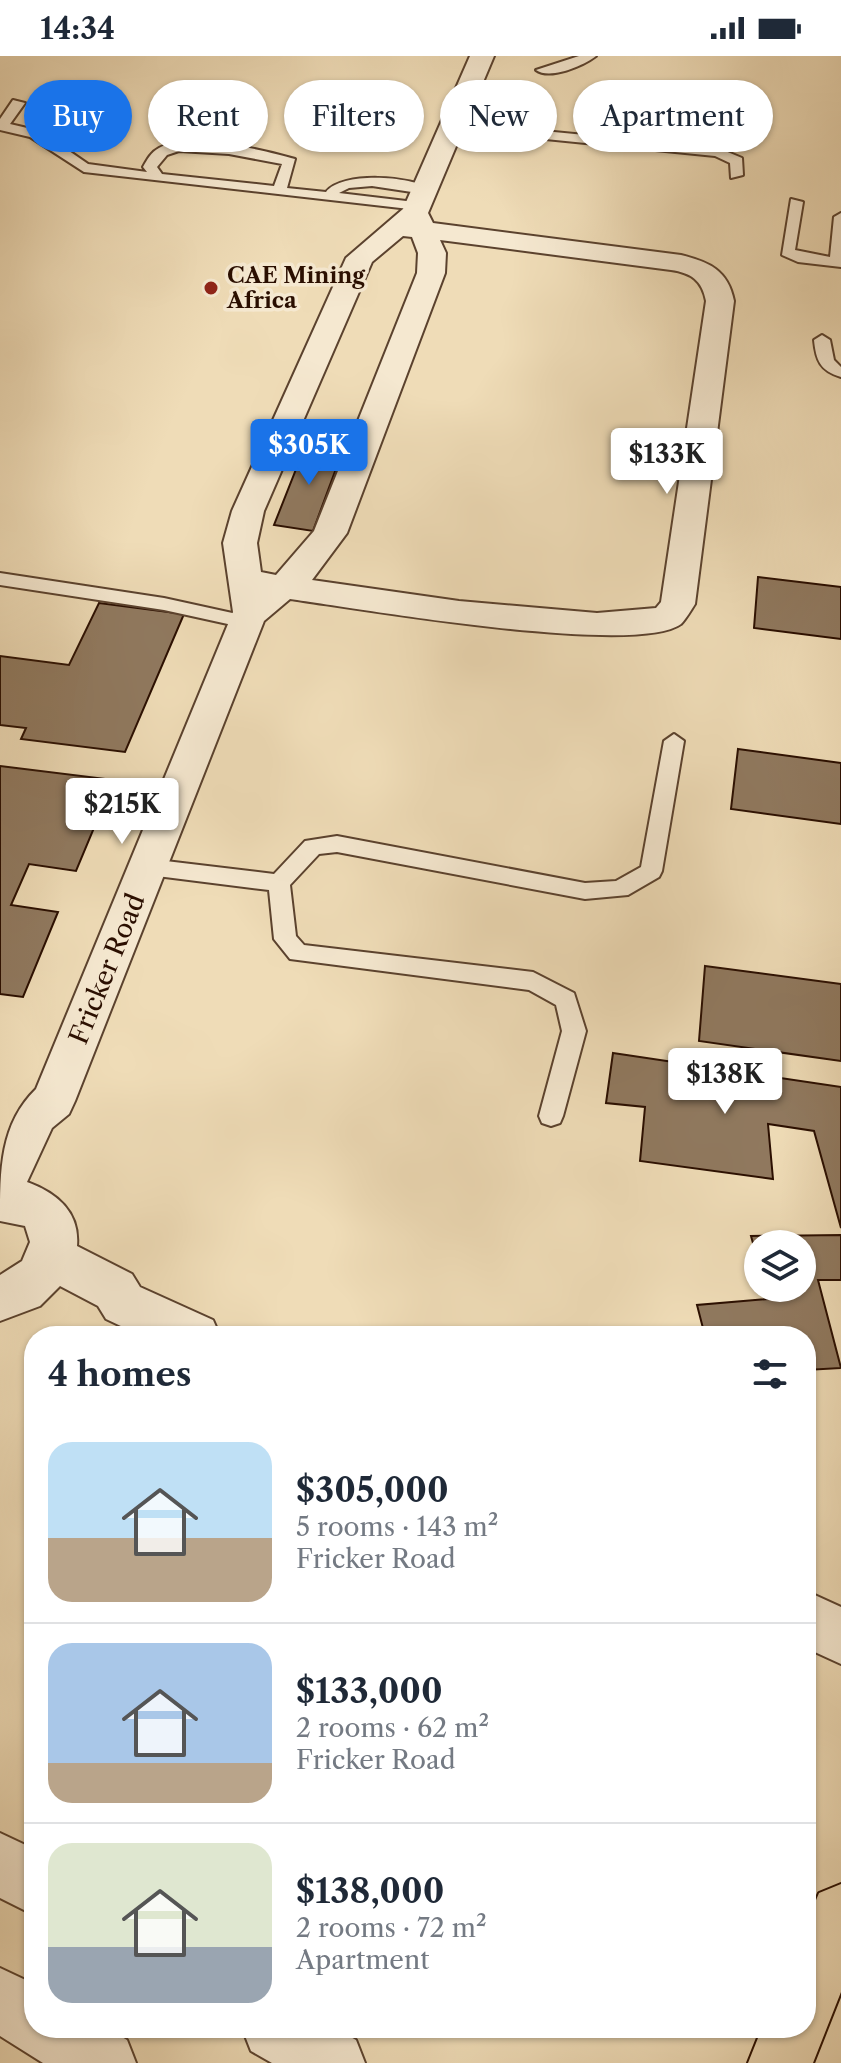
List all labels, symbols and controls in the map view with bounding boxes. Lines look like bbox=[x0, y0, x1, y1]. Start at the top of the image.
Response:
text: 14:34 bbox=[40, 10, 115, 47]
chip: Buy bbox=[24, 80, 132, 152]
chip: Rent bbox=[148, 80, 268, 152]
chip: Filters bbox=[284, 80, 424, 152]
chip: New bbox=[440, 80, 557, 152]
chip: Apartment bbox=[573, 80, 773, 152]
place label: CAE Mining Africa bbox=[226, 262, 366, 314]
marker: CAE Mining Africa bbox=[202, 279, 220, 297]
pin: $305K bbox=[253, 419, 365, 487]
pin: $133K bbox=[611, 428, 723, 496]
text: $305K bbox=[269, 429, 349, 461]
text: $133K bbox=[629, 438, 705, 470]
pin: $215K bbox=[66, 778, 178, 846]
text: $215K bbox=[84, 788, 160, 820]
street label: Fricker Road bbox=[62, 889, 152, 1049]
pin: $138K bbox=[669, 1048, 781, 1116]
text: $138K bbox=[686, 1058, 764, 1090]
map controls bbox=[744, 1230, 816, 1302]
button: layers bbox=[744, 1230, 816, 1302]
icon: filters bbox=[748, 1352, 792, 1396]
text: 4 homes bbox=[48, 1353, 192, 1395]
text: $305,000 bbox=[296, 1469, 449, 1511]
icon: home bbox=[112, 1474, 208, 1570]
text: 5 rooms · 143 m² bbox=[296, 1511, 498, 1543]
text: Fricker Road bbox=[296, 1543, 456, 1575]
text: $133,000 bbox=[296, 1670, 443, 1712]
icon: home bbox=[112, 1675, 208, 1771]
text: 2 rooms · 62 m² bbox=[296, 1712, 489, 1744]
text: Fricker Road bbox=[296, 1744, 456, 1776]
text: $138,000 bbox=[296, 1870, 444, 1912]
icon: home bbox=[112, 1875, 208, 1971]
text: 2 rooms · 72 m² bbox=[296, 1912, 487, 1944]
text: Apartment bbox=[296, 1944, 429, 1976]

